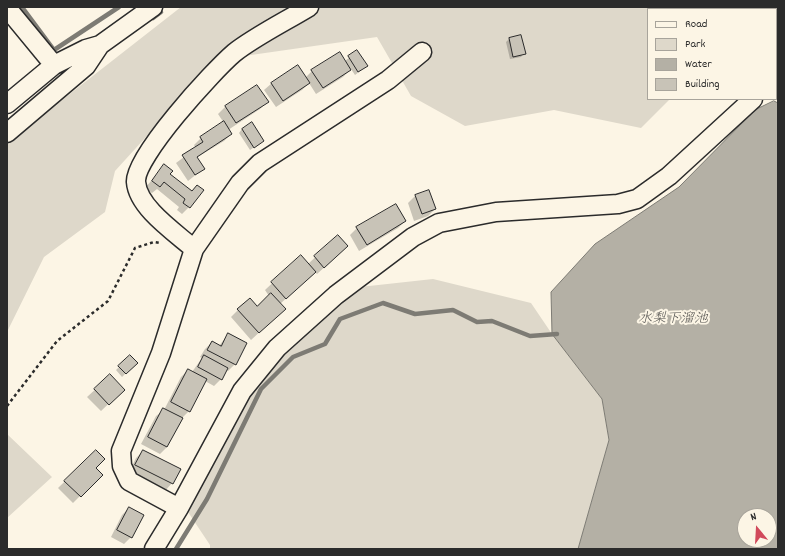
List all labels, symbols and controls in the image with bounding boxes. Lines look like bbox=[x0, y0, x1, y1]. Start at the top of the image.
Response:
legend bbox=[647, 8, 777, 100]
text: Road bbox=[685, 16, 707, 33]
text: Park bbox=[685, 36, 705, 53]
text: Water bbox=[685, 56, 712, 73]
text: Building bbox=[685, 76, 720, 93]
water label: 水梨下溜池 bbox=[638, 312, 708, 328]
north arrow bbox=[737, 508, 777, 548]
text: N bbox=[749, 509, 759, 526]

